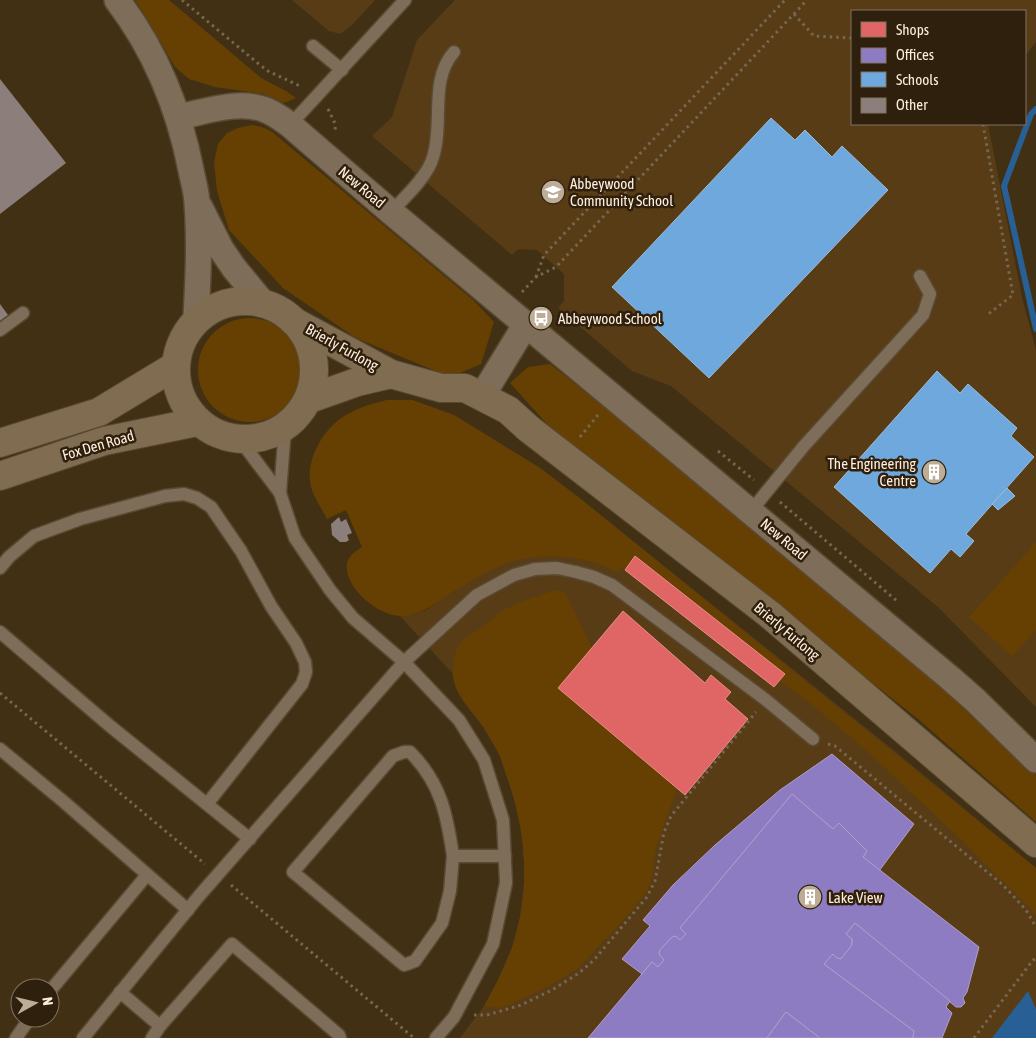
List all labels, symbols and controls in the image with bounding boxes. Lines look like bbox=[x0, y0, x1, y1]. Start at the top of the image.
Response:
legend bbox=[851, 10, 1026, 125]
text: Shops bbox=[896, 21, 929, 38]
text: Offices bbox=[896, 46, 934, 63]
text: Schools bbox=[896, 71, 939, 88]
text: Other bbox=[896, 96, 928, 113]
street label: New Road bbox=[335, 163, 389, 211]
place label: Abbeywood Community School bbox=[570, 175, 673, 209]
school or university icon: Abbeywood Community School bbox=[540, 179, 566, 205]
bus stop icon: Abbeywood School bbox=[528, 305, 554, 331]
place label: Abbeywood School bbox=[558, 310, 662, 327]
street label: Brierly Furlong bbox=[303, 320, 382, 374]
street label: Fox Den Road bbox=[60, 427, 136, 463]
place label: The Engineering Centre bbox=[828, 455, 917, 489]
building icon: The Engineering Centre bbox=[921, 459, 947, 485]
street label: New Road bbox=[757, 515, 811, 563]
street label: Brierly Furlong bbox=[751, 599, 824, 664]
building icon: Lake View bbox=[797, 884, 823, 910]
place label: Lake View bbox=[828, 889, 882, 906]
north arrow bbox=[10, 978, 60, 1028]
text: N bbox=[39, 996, 56, 1006]

